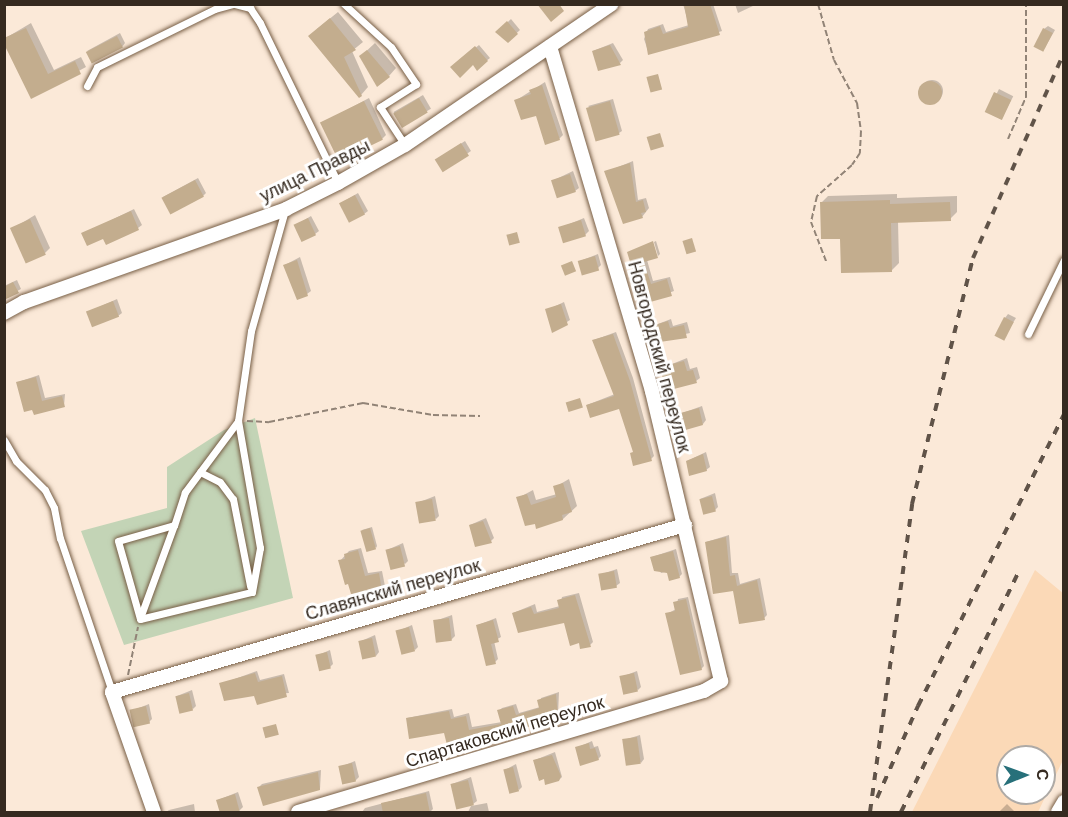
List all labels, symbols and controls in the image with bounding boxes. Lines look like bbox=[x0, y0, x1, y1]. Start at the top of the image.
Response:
street label: улица Правды bbox=[256, 135, 374, 207]
street label: Новгородский переулок bbox=[623, 259, 695, 455]
street label: Славянский переулок bbox=[303, 555, 483, 625]
street label: Спартаковский переулок bbox=[403, 691, 607, 773]
north arrow bbox=[996, 745, 1056, 805]
text: С bbox=[1032, 769, 1053, 781]

